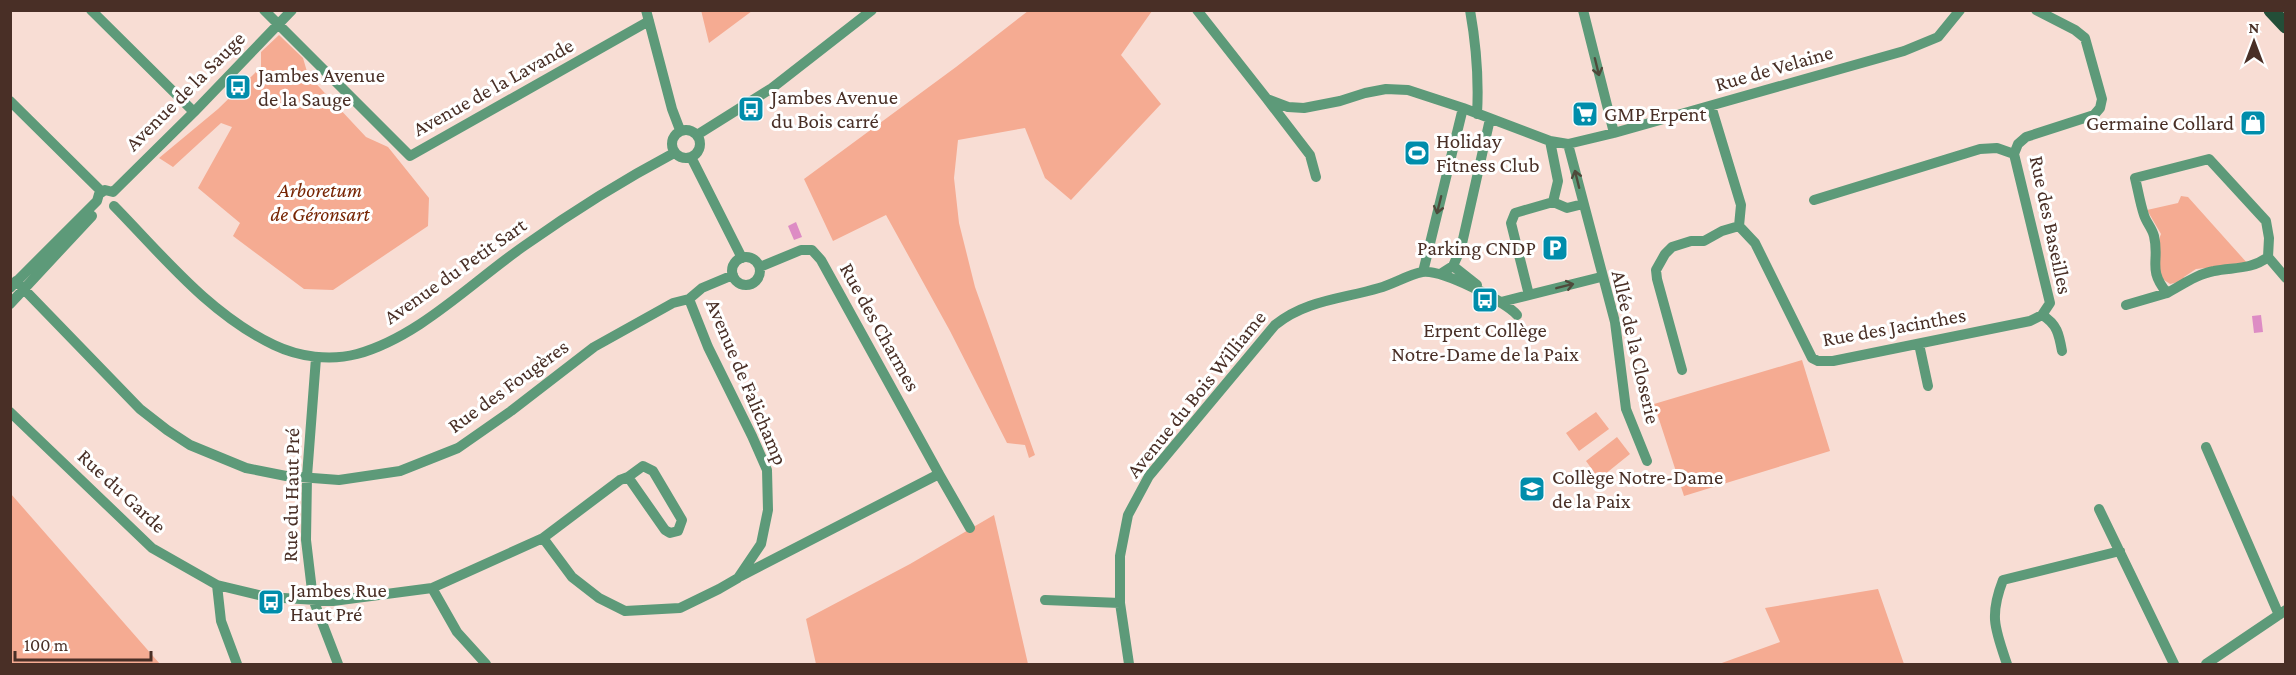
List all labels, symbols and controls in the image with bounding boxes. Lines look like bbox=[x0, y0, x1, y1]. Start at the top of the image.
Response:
north arrow bbox=[2224, 12, 2284, 72]
text: N bbox=[2249, 19, 2260, 36]
street label: Avenue de la Sauge bbox=[120, 26, 250, 156]
street label: Avenue de la Lavande bbox=[408, 33, 578, 141]
street label: Rue de Velaine bbox=[1712, 40, 1836, 96]
one-way arrow bbox=[1592, 57, 1604, 76]
place label: Jambes Avenue de la Sauge bbox=[256, 63, 385, 111]
bus stop icon: Jambes Avenue de la Sauge bbox=[223, 72, 253, 102]
place label: Jambes Avenue du Bois carré bbox=[769, 85, 898, 133]
bus stop icon: Jambes Avenue du Bois carré bbox=[736, 94, 766, 124]
supermarket icon: GMP Erpent bbox=[1570, 99, 1600, 129]
place label: GMP Erpent bbox=[1604, 102, 1708, 126]
shop icon: Germaine Collard bbox=[2238, 108, 2268, 138]
place label: Germaine Collard bbox=[2086, 111, 2234, 135]
place label: Holiday Fitness Club bbox=[1436, 129, 1539, 177]
sports icon: Holiday Fitness Club bbox=[1402, 138, 1432, 168]
street label: Rue des Baseilles bbox=[2025, 154, 2077, 296]
one-way arrow bbox=[1570, 170, 1582, 189]
park label: Arboretum de Géronsart bbox=[270, 178, 371, 226]
one-way arrow bbox=[1433, 195, 1445, 214]
street label: Avenue du Petit Sart bbox=[379, 212, 532, 329]
parking icon: Parking CNDP bbox=[1540, 233, 1570, 263]
place label: Parking CNDP bbox=[1417, 236, 1536, 260]
street label: Rue des Charmes bbox=[835, 258, 925, 396]
street label: Allée de la Closerie bbox=[1607, 268, 1665, 426]
one-way arrow bbox=[1555, 279, 1574, 291]
bus stop icon: Erpent Collège Notre-Dame de la Paix bbox=[1470, 285, 1500, 315]
street label: Avenue de Falichamp bbox=[701, 295, 793, 469]
street label: Rue des Jacinthes bbox=[1820, 303, 1968, 351]
street label: Avenue du Bois Williame bbox=[1121, 306, 1271, 482]
place label: Erpent Collège Notre-Dame de la Paix bbox=[1391, 318, 1579, 366]
street label: Rue des Fougères bbox=[443, 334, 573, 438]
street label: Rue du Haut Pré bbox=[278, 428, 304, 562]
street label: Rue du Garde bbox=[73, 444, 171, 538]
place label: Collège Notre-Dame de la Paix bbox=[1552, 465, 1723, 513]
school or university icon: Collège Notre-Dame de la Paix bbox=[1517, 474, 1547, 504]
place label: Jambes Rue Haut Pré bbox=[288, 578, 387, 626]
bus stop icon: Jambes Rue Haut Pré bbox=[256, 587, 286, 617]
scale bar bbox=[15, 624, 152, 662]
text: 100 m bbox=[24, 635, 69, 655]

